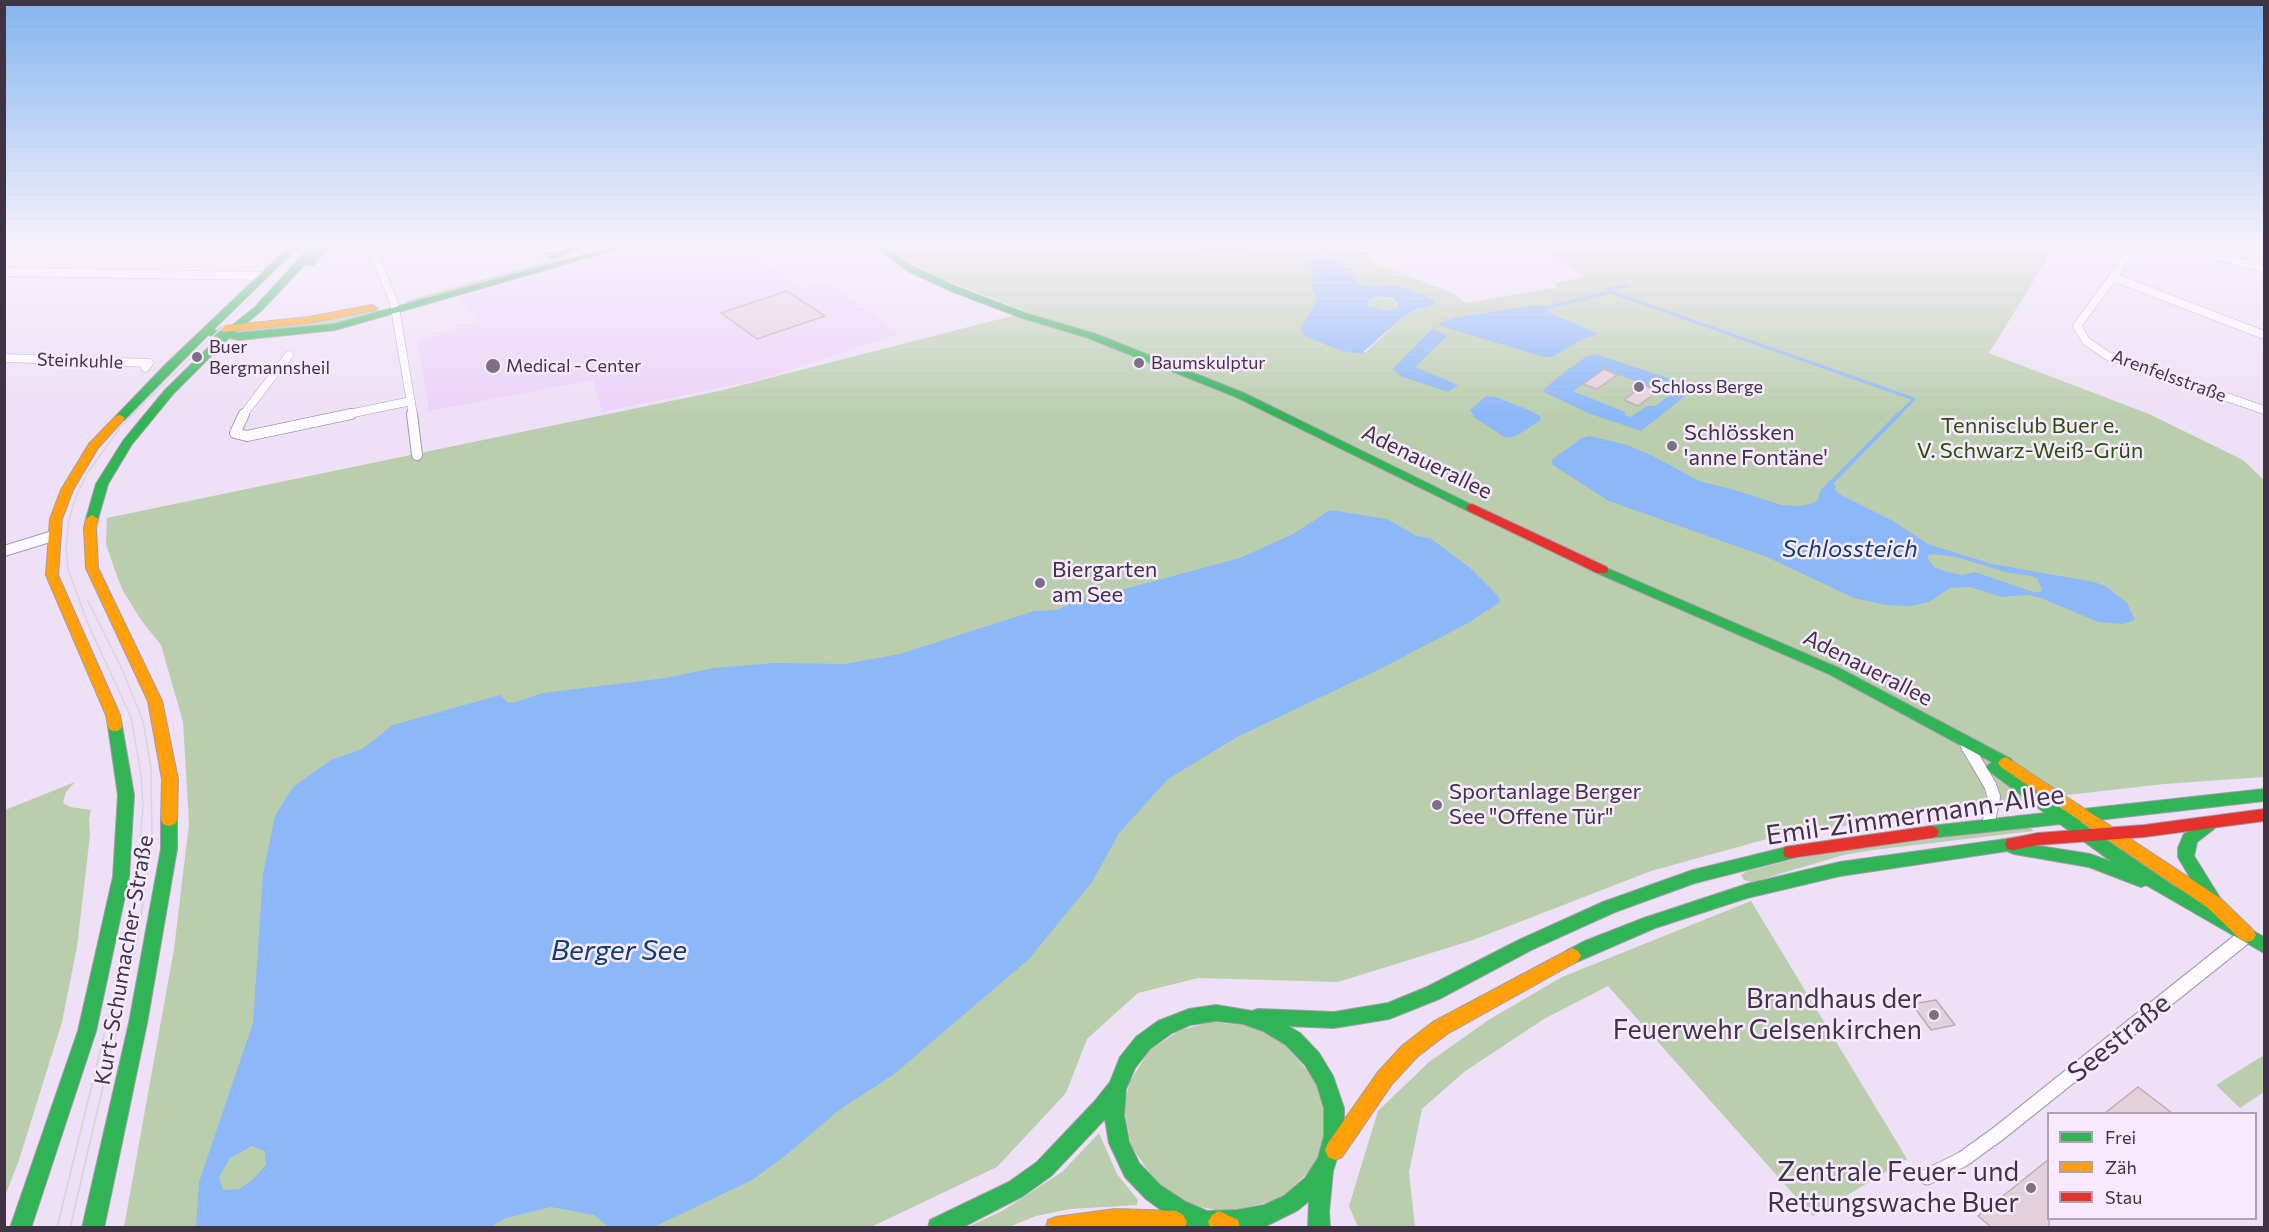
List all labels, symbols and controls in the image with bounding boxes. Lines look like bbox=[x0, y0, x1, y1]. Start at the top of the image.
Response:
place label: Buer Bergmannsheil bbox=[209, 336, 330, 378]
street label: Arenfelsstraße bbox=[2109, 345, 2229, 407]
street label: Steinkuhle bbox=[37, 349, 123, 373]
marker: Buer Bergmannsheil bbox=[190, 350, 204, 364]
place label: Baumskulptur bbox=[1151, 352, 1266, 374]
place label: Medical - Center bbox=[506, 355, 641, 377]
marker: Baumskulptur bbox=[1132, 356, 1146, 370]
marker: Medical - Center bbox=[484, 357, 502, 375]
place label: Schloss Berge bbox=[1651, 376, 1763, 398]
marker: Schloss Berge bbox=[1632, 380, 1646, 394]
park label: Tennisclub Buer e. V. Schwarz-Weiß-Grün bbox=[1917, 413, 2143, 464]
street label: Adenauerallee bbox=[1358, 419, 1496, 505]
place label: Schlössken 'anne Fontäne' bbox=[1684, 420, 1828, 472]
marker: Schlössken 'anne Fontäne' bbox=[1665, 439, 1679, 453]
water label: Schlossteich bbox=[1782, 535, 1918, 563]
place label: Biergarten am See bbox=[1052, 557, 1157, 608]
marker: Biergarten am See bbox=[1033, 576, 1047, 590]
street label: Adenauerallee bbox=[1799, 624, 1937, 712]
street label: Emil-Zimmermann-Allee bbox=[1764, 778, 2066, 852]
place label: Sportanlage Berger See "Offene Tür" bbox=[1449, 779, 1641, 830]
marker: Sportanlage Berger See "Offene Tür" bbox=[1430, 798, 1444, 812]
street label: Kurt-Schumacher-Straße bbox=[89, 833, 159, 1087]
water label: Berger See bbox=[551, 934, 687, 968]
place label: Brandhaus der Feuerwehr Gelsenkirchen bbox=[1613, 983, 1922, 1046]
street label: Seestraße bbox=[2061, 987, 2177, 1089]
marker: Brandhaus der Feuerwehr Gelsenkirchen bbox=[1927, 1008, 1941, 1022]
legend bbox=[2047, 1112, 2257, 1220]
text: Frei bbox=[2105, 1126, 2136, 1148]
place label: Zentrale Feuer- und Rettungswache Buer bbox=[1767, 1156, 2019, 1219]
text: Zäh bbox=[2105, 1156, 2137, 1178]
marker: Zentrale Feuer- und Rettungswache Buer bbox=[2024, 1181, 2038, 1195]
text: Stau bbox=[2105, 1186, 2142, 1208]

